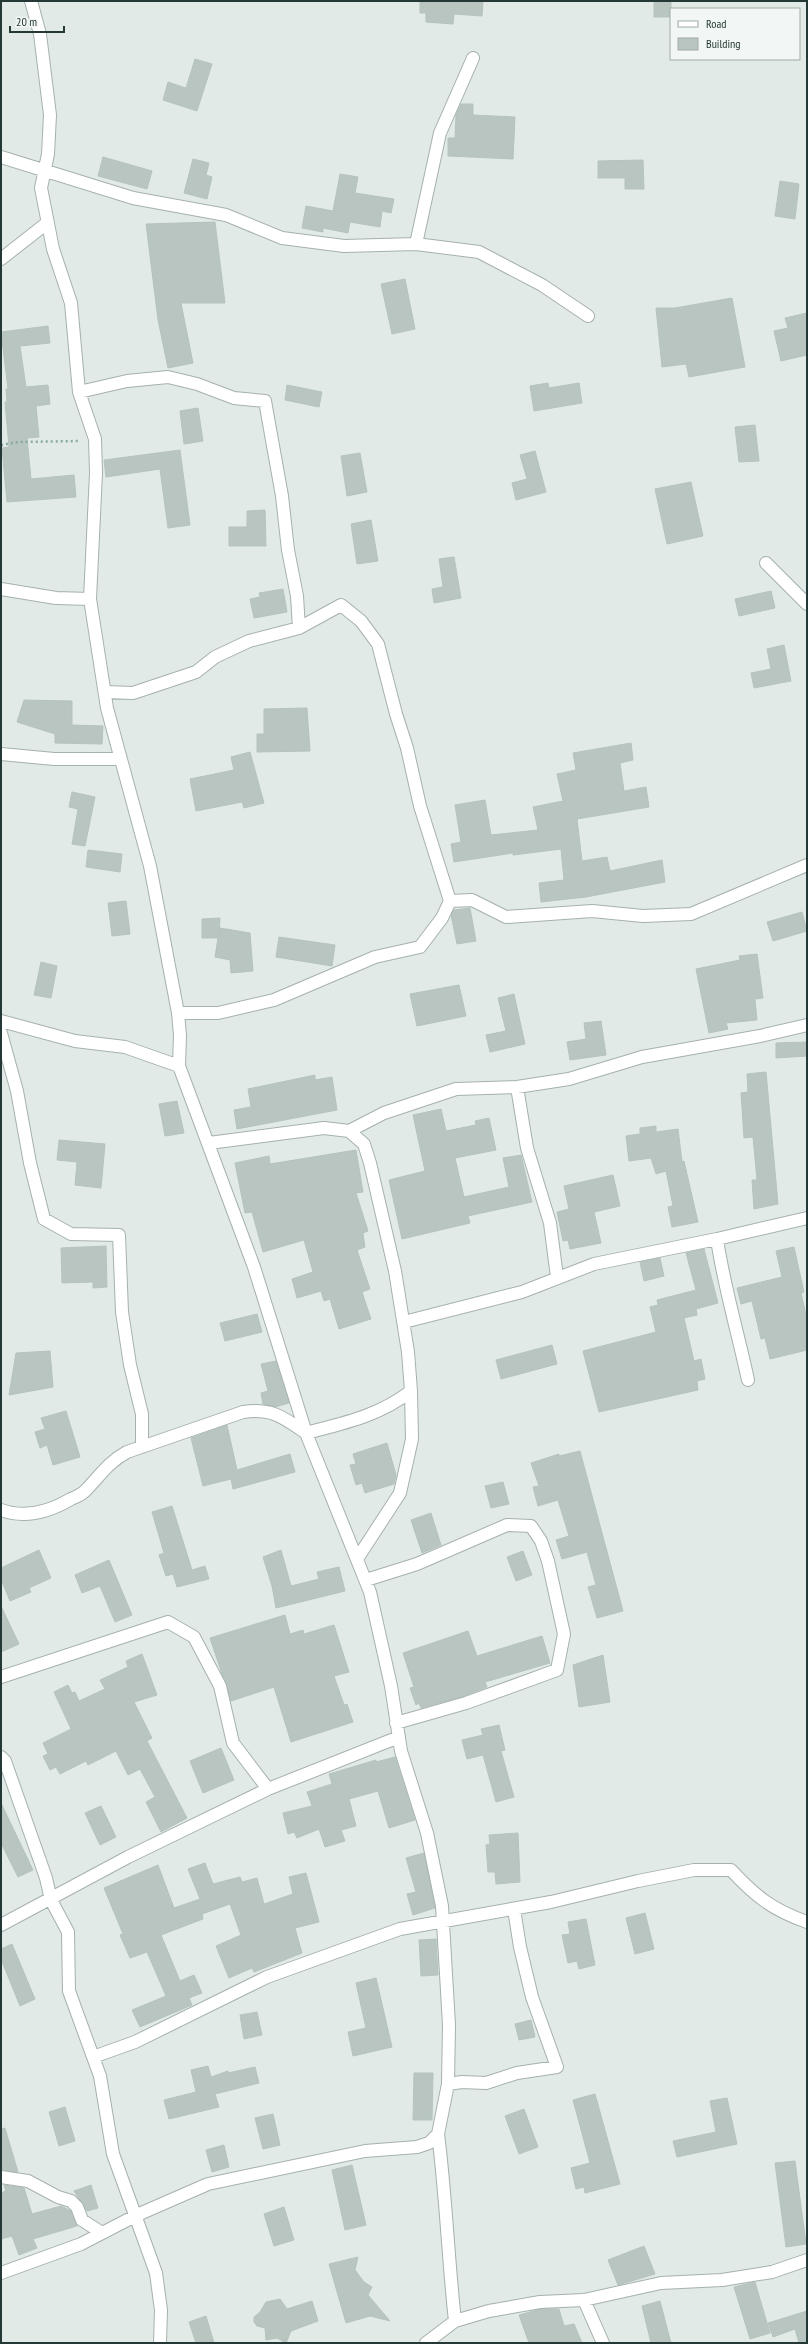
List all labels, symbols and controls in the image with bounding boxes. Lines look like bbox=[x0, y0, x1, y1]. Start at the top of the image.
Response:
scale bar bbox=[10, 8, 64, 34]
legend bbox=[670, 8, 800, 60]
text: 20 m bbox=[16, 14, 37, 29]
text: Road bbox=[706, 16, 726, 31]
text: Building bbox=[706, 36, 741, 51]

